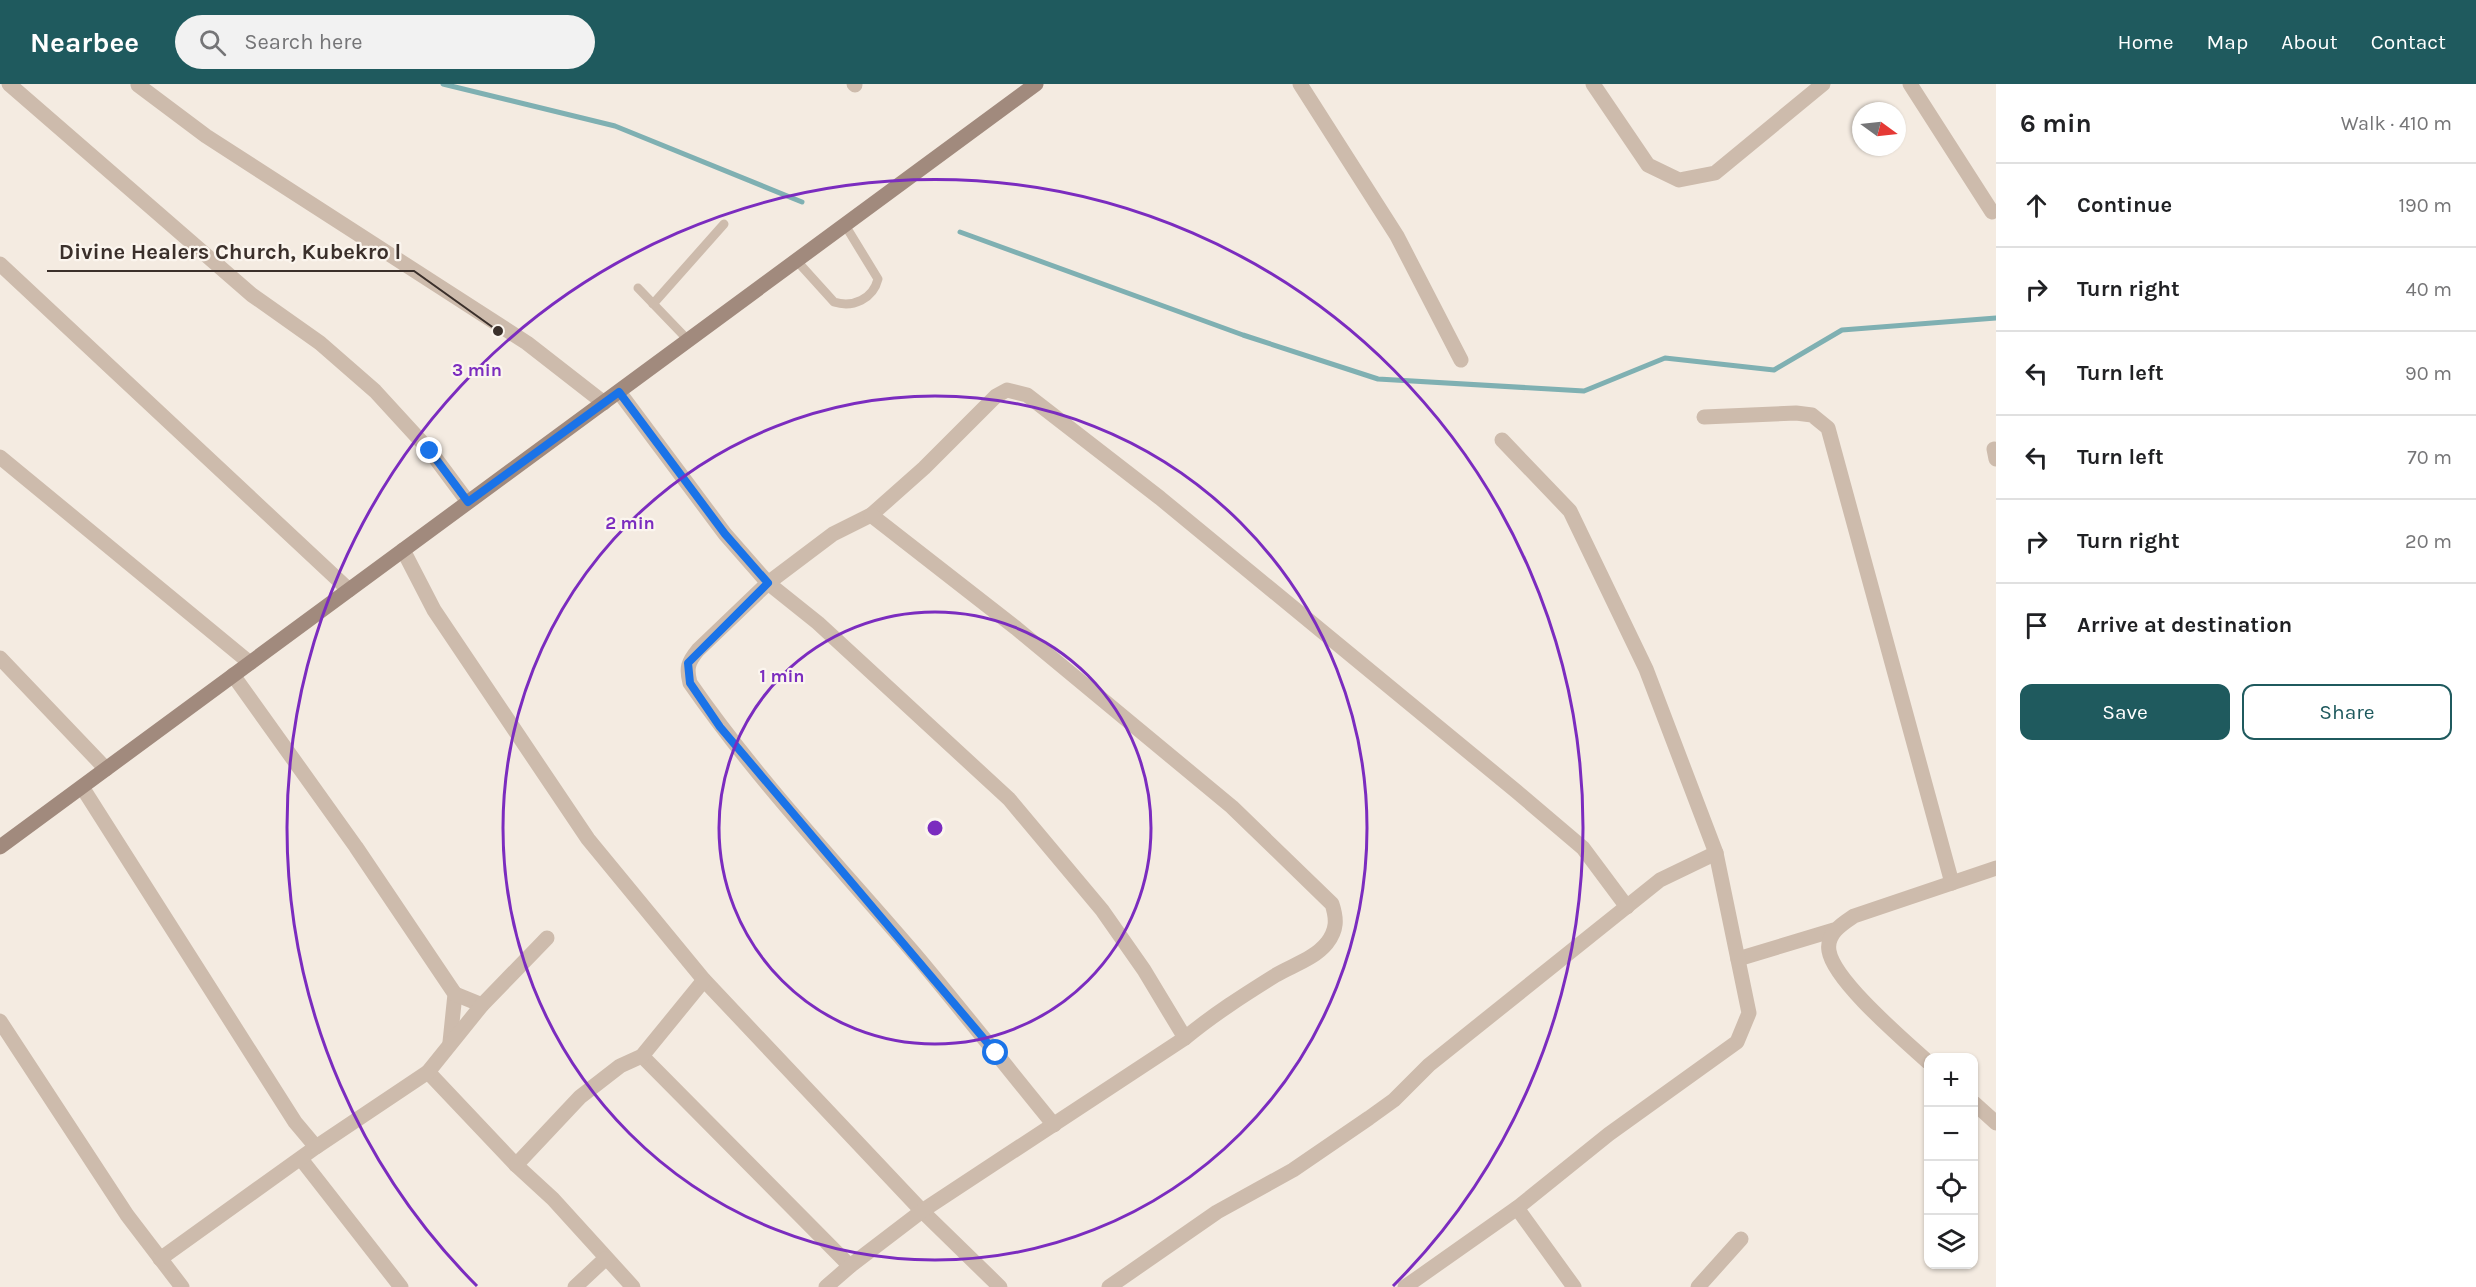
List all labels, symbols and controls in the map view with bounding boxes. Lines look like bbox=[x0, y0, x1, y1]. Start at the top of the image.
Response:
search box bbox=[175, 15, 595, 69]
text: Nearbee bbox=[30, 26, 139, 59]
icon: search bbox=[196, 26, 229, 59]
text: Search here bbox=[244, 29, 363, 55]
text: Home bbox=[2118, 30, 2174, 54]
text: Map bbox=[2207, 30, 2248, 54]
text: About bbox=[2281, 30, 2338, 54]
text: Contact bbox=[2371, 30, 2446, 54]
north arrow bbox=[1852, 102, 1906, 156]
text: 6 min bbox=[2020, 108, 2092, 139]
text: Walk · 410 m bbox=[2341, 112, 2452, 135]
icon: ahead bbox=[2020, 189, 2053, 222]
text: Continue bbox=[2077, 192, 2172, 218]
text: 190 m bbox=[2398, 194, 2452, 217]
callout: Divine Healers Church, Kubekro l bbox=[47, 231, 414, 271]
text: Divine Healers Church, Kubekro l bbox=[59, 239, 401, 265]
icon: right bbox=[2020, 273, 2053, 306]
text: Turn right bbox=[2077, 276, 2180, 302]
text: 40 m bbox=[2406, 278, 2452, 301]
icon: left bbox=[2020, 357, 2053, 390]
text: 3 min bbox=[452, 359, 502, 381]
text: Turn left bbox=[2077, 360, 2164, 386]
text: 90 m bbox=[2405, 362, 2452, 385]
route end bbox=[416, 437, 442, 463]
icon: left bbox=[2020, 441, 2053, 474]
text: Turn left bbox=[2077, 444, 2164, 470]
text: 70 m bbox=[2407, 446, 2452, 469]
text: 2 min bbox=[605, 512, 655, 534]
icon: right bbox=[2020, 525, 2053, 558]
text: Turn right bbox=[2077, 528, 2180, 554]
text: 20 m bbox=[2405, 530, 2452, 553]
icon: arrive bbox=[2020, 609, 2053, 642]
text: Arrive at destination bbox=[2077, 612, 2292, 638]
text: 1 min bbox=[759, 665, 805, 687]
button: Save bbox=[2020, 684, 2230, 740]
button: Share bbox=[2242, 684, 2452, 740]
centre of rings bbox=[925, 818, 945, 838]
route start bbox=[982, 1039, 1008, 1065]
map controls bbox=[1924, 1053, 1978, 1269]
button: + bbox=[1924, 1053, 1978, 1107]
button: − bbox=[1924, 1107, 1978, 1161]
button: locate bbox=[1924, 1161, 1978, 1215]
button: layers bbox=[1924, 1215, 1978, 1269]

